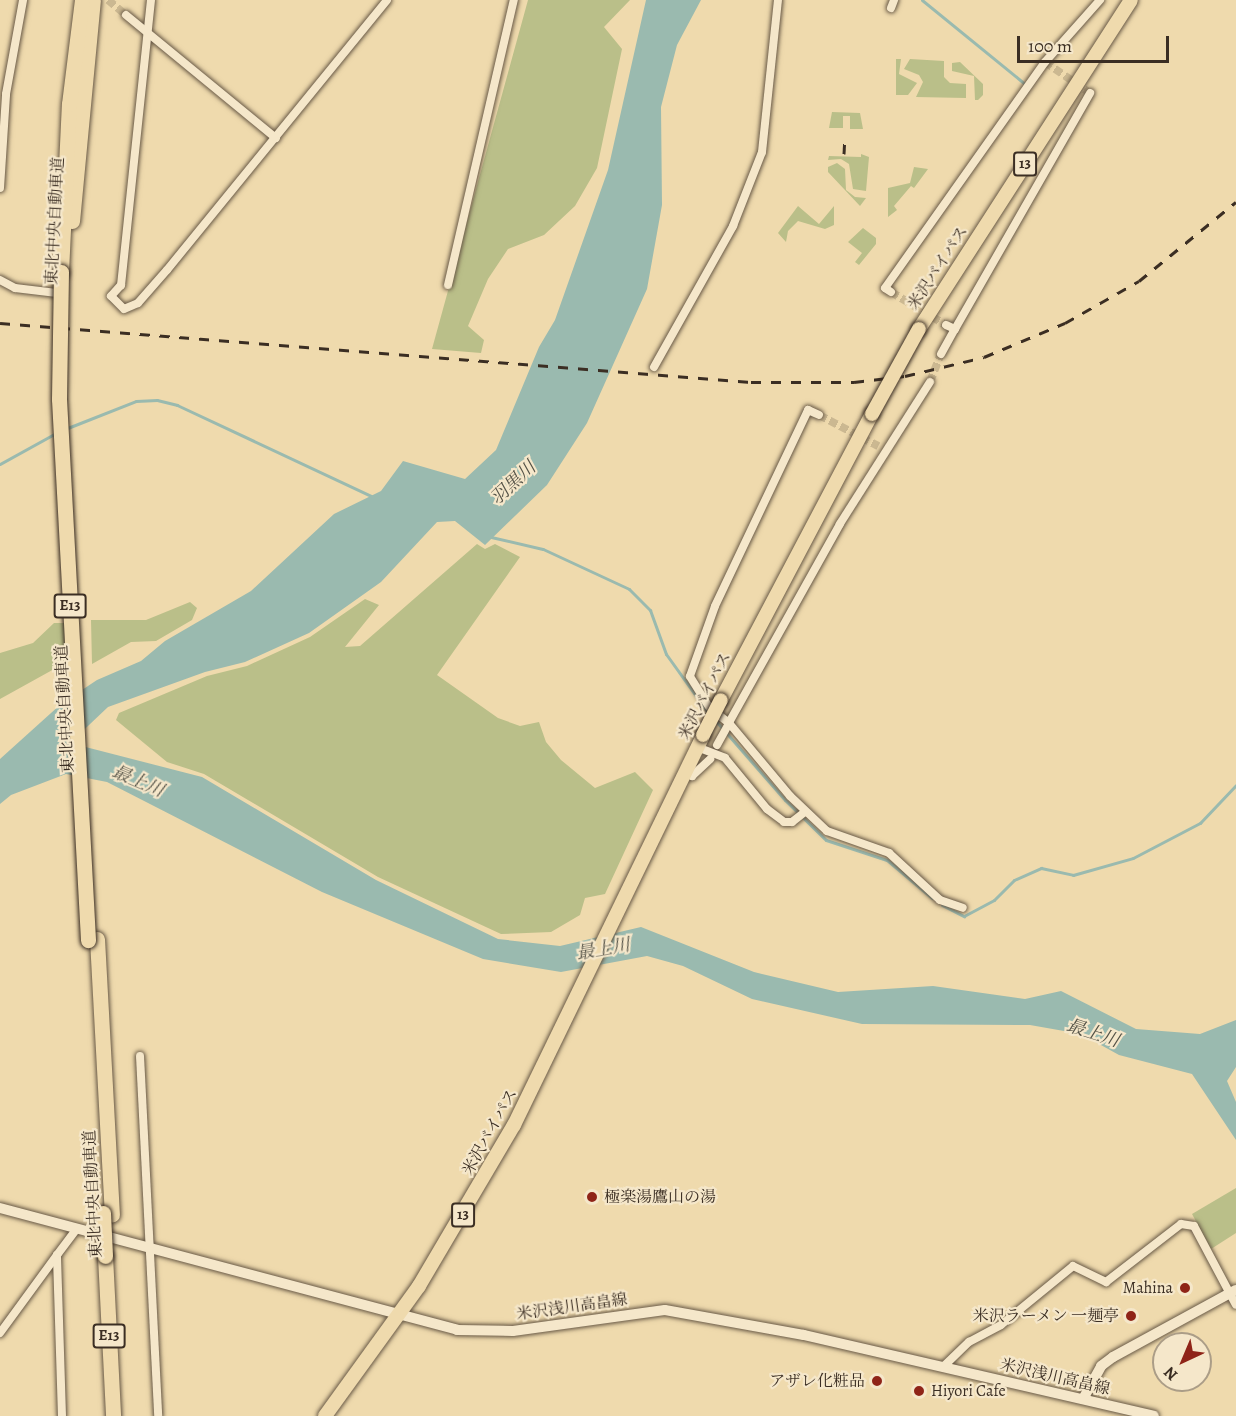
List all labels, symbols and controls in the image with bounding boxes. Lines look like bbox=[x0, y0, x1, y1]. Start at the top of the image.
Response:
scale bar bbox=[1020, 24, 1172, 62]
text: 100 m bbox=[1028, 34, 1072, 58]
road number: 13 bbox=[1013, 152, 1037, 176]
street label: 東北中央自動車道 bbox=[42, 157, 68, 285]
street label: 米沢バイパス bbox=[904, 223, 972, 313]
water label: 羽黒川 bbox=[486, 457, 540, 509]
road number: E13 bbox=[54, 594, 86, 618]
street label: 東北中央自動車道 bbox=[52, 645, 78, 773]
street label: 米沢バイパス bbox=[675, 649, 735, 743]
water label: 最上川 bbox=[109, 761, 167, 801]
water label: 最上川 bbox=[575, 934, 631, 964]
water label: 最上川 bbox=[1064, 1014, 1122, 1052]
street label: 米沢バイパス bbox=[458, 1085, 522, 1179]
street label: 東北中央自動車道 bbox=[80, 1130, 106, 1258]
place label: 極楽湯鷹山の湯 bbox=[604, 1187, 716, 1207]
marker: 極楽湯鷹山の湯 bbox=[585, 1190, 599, 1204]
road number: 13 bbox=[451, 1203, 475, 1227]
place label: Mahina bbox=[1123, 1278, 1173, 1298]
marker: Mahina bbox=[1178, 1281, 1192, 1295]
street label: 米沢浅川高畠線 bbox=[515, 1290, 629, 1324]
place label: 米沢ラーメン 一麺亭 bbox=[972, 1306, 1119, 1326]
marker: 米沢ラーメン 一麺亭 bbox=[1124, 1309, 1138, 1323]
road number: E13 bbox=[92, 1324, 126, 1348]
north arrow bbox=[1152, 1332, 1212, 1392]
street label: 米沢浅川高畠線 bbox=[998, 1355, 1112, 1399]
text: N bbox=[1159, 1362, 1183, 1385]
place label: アザレ化粧品 bbox=[769, 1371, 865, 1391]
marker: アザレ化粧品 bbox=[870, 1374, 884, 1388]
place label: Hiyori Cafe bbox=[931, 1381, 1006, 1401]
marker: Hiyori Cafe bbox=[912, 1384, 926, 1398]

